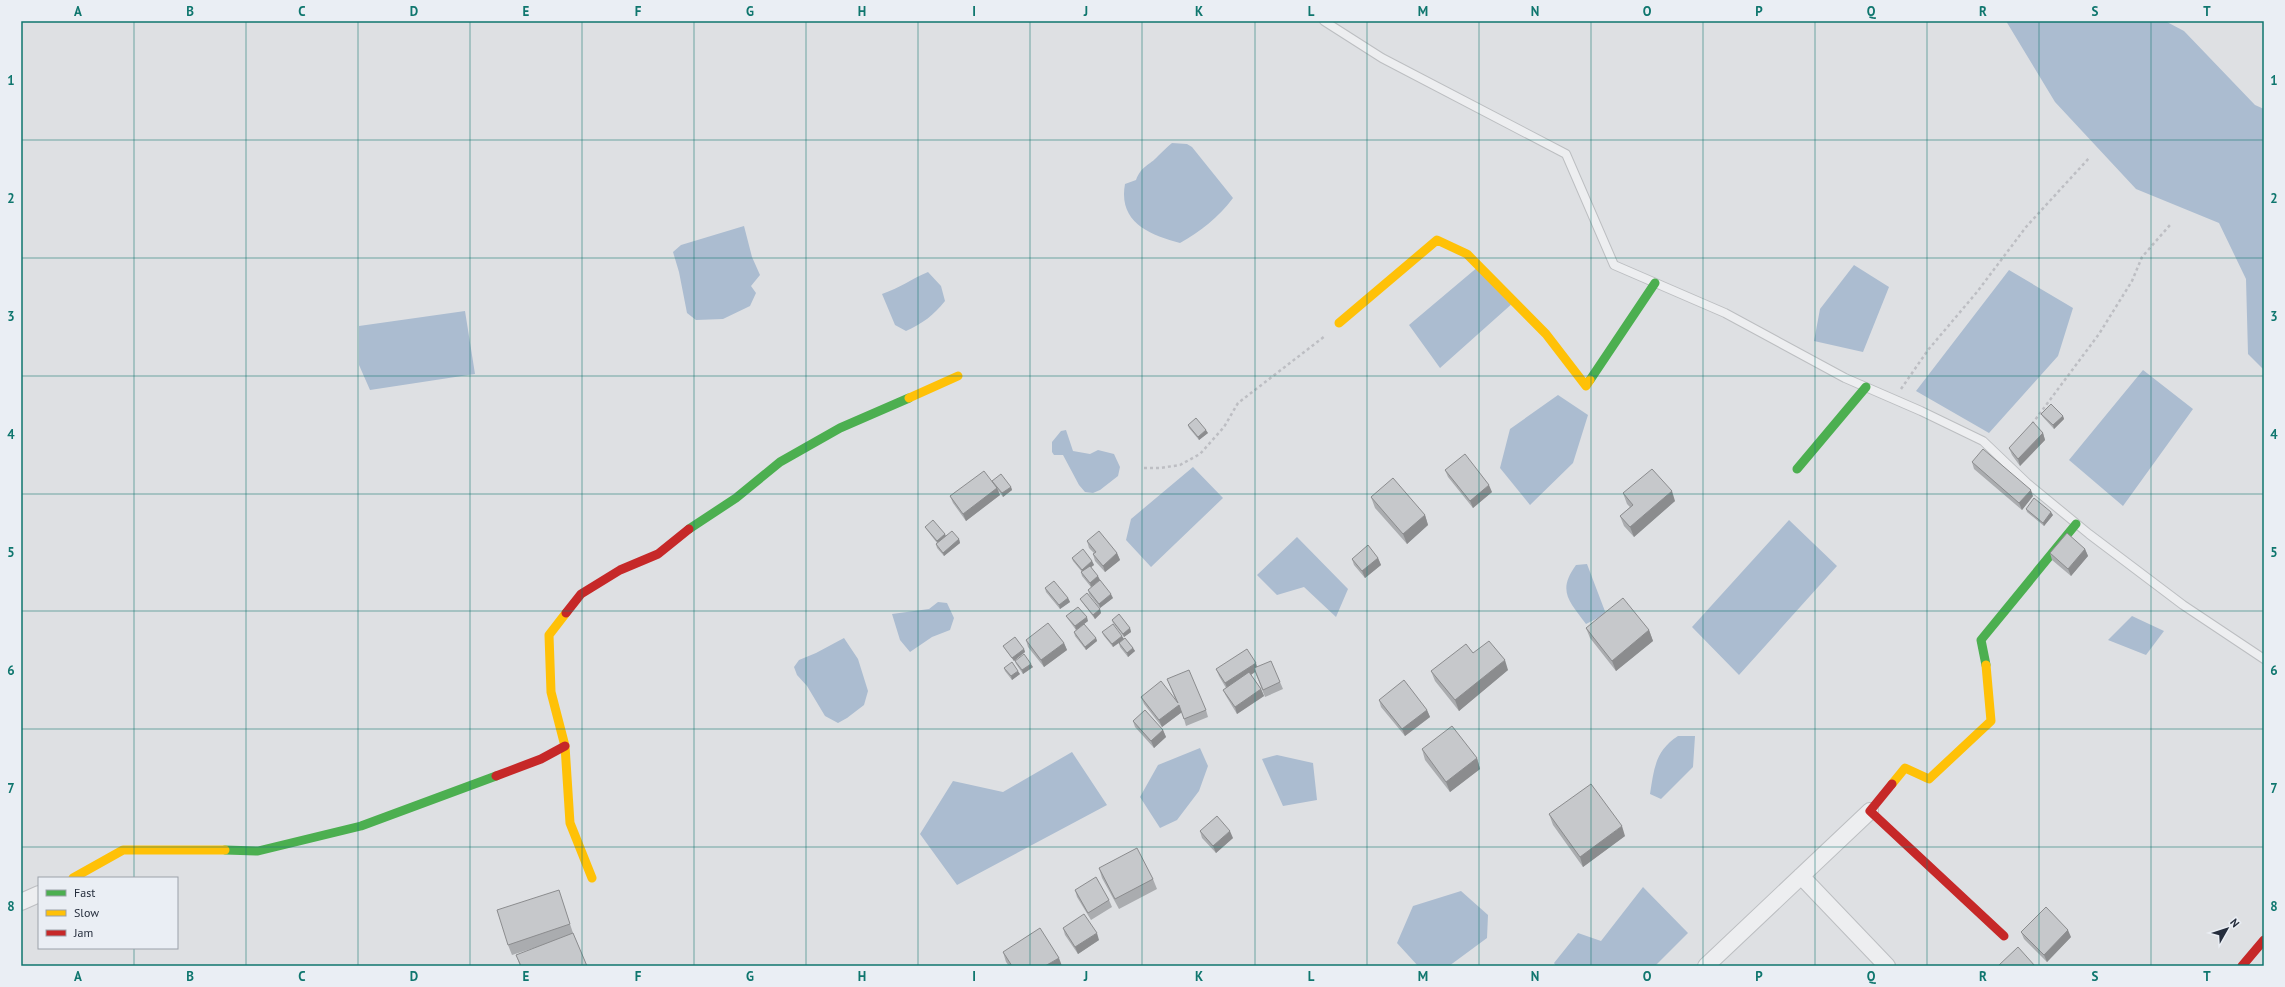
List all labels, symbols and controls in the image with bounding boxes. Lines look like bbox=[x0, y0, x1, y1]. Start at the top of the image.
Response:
text: A bbox=[74, 3, 82, 20]
text: B bbox=[186, 3, 194, 20]
text: C bbox=[298, 3, 306, 20]
text: D bbox=[410, 3, 418, 20]
text: E bbox=[523, 3, 530, 20]
text: F bbox=[635, 3, 642, 20]
text: G bbox=[746, 3, 754, 20]
text: H bbox=[858, 3, 866, 20]
text: I bbox=[972, 3, 976, 20]
text: J bbox=[1083, 3, 1088, 20]
text: K bbox=[1195, 3, 1203, 20]
text: L bbox=[1308, 3, 1315, 20]
text: M bbox=[1418, 3, 1428, 20]
text: N bbox=[1531, 3, 1539, 20]
text: O bbox=[1643, 3, 1652, 20]
text: P bbox=[1755, 3, 1763, 20]
text: Q bbox=[1867, 3, 1877, 20]
text: R bbox=[1979, 3, 1987, 20]
text: S bbox=[2092, 3, 2099, 20]
text: T bbox=[2203, 3, 2211, 20]
text: 1 bbox=[7, 72, 15, 89]
text: 1 bbox=[2270, 72, 2278, 89]
text: 2 bbox=[7, 190, 15, 207]
text: 2 bbox=[2270, 190, 2278, 207]
text: 3 bbox=[7, 308, 15, 325]
text: 3 bbox=[2270, 308, 2278, 325]
text: 4 bbox=[7, 426, 15, 443]
text: 4 bbox=[2270, 426, 2278, 443]
text: 5 bbox=[7, 544, 15, 561]
text: 5 bbox=[2270, 544, 2278, 561]
text: 6 bbox=[7, 662, 15, 679]
text: 6 bbox=[2270, 662, 2278, 679]
text: 7 bbox=[7, 780, 15, 797]
text: 7 bbox=[2270, 780, 2278, 797]
legend bbox=[38, 877, 178, 949]
text: Fast bbox=[74, 885, 95, 900]
text: 8 bbox=[7, 898, 15, 915]
text: 8 bbox=[2270, 898, 2278, 915]
text: Slow bbox=[74, 905, 99, 920]
north arrow bbox=[2207, 909, 2247, 949]
text: N bbox=[2227, 915, 2242, 930]
text: Jam bbox=[73, 925, 93, 940]
text: A bbox=[74, 968, 82, 985]
text: B bbox=[186, 968, 194, 985]
text: C bbox=[298, 968, 306, 985]
text: D bbox=[410, 968, 418, 985]
text: E bbox=[523, 968, 530, 985]
text: F bbox=[635, 968, 642, 985]
text: G bbox=[746, 968, 754, 985]
text: H bbox=[858, 968, 866, 985]
text: I bbox=[972, 968, 976, 985]
text: J bbox=[1083, 968, 1088, 985]
text: K bbox=[1195, 968, 1203, 985]
text: L bbox=[1308, 968, 1315, 985]
text: M bbox=[1418, 968, 1428, 985]
text: N bbox=[1531, 968, 1539, 985]
text: O bbox=[1643, 968, 1652, 985]
text: P bbox=[1755, 968, 1763, 985]
text: Q bbox=[1867, 968, 1877, 985]
text: R bbox=[1979, 968, 1987, 985]
text: S bbox=[2092, 968, 2099, 985]
text: T bbox=[2203, 968, 2211, 985]

